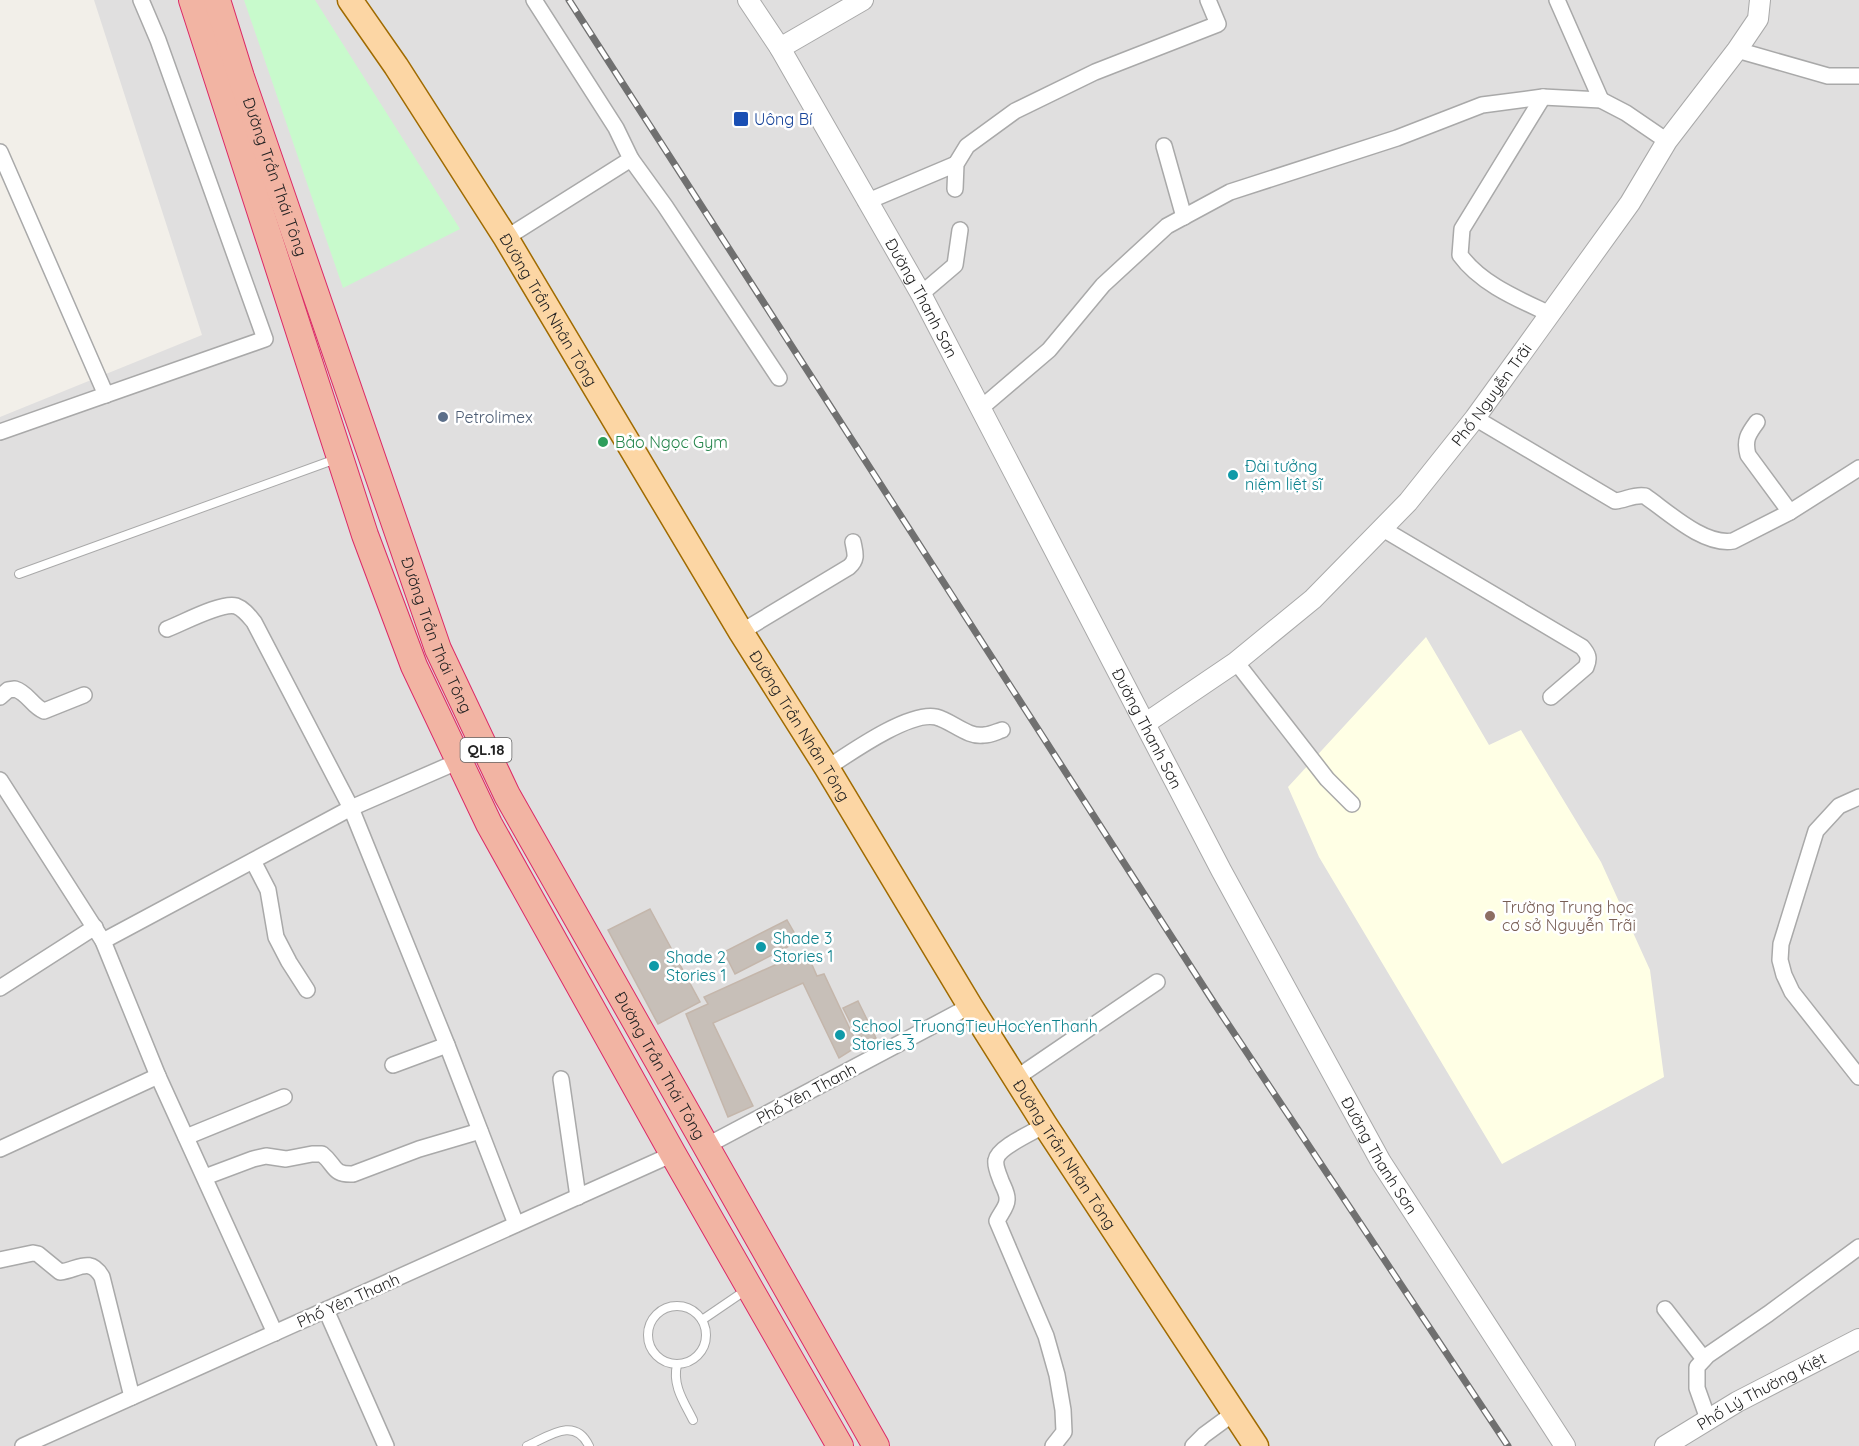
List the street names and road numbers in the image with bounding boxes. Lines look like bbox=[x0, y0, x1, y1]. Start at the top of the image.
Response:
street label: Đường Trần Thái Tông bbox=[239, 95, 312, 259]
street label: Đường Trần Nhân Tông bbox=[495, 230, 602, 390]
street label: Đường Thanh Sơn bbox=[881, 235, 962, 361]
street label: Phố Nguyễn Trãi bbox=[1447, 339, 1536, 450]
street label: Đường Trần Thái Tông bbox=[397, 554, 477, 716]
street label: Đường Trần Nhân Tông bbox=[745, 646, 855, 805]
street label: Đường Thanh Sơn bbox=[1108, 665, 1187, 792]
road number: QL.18 bbox=[460, 738, 512, 762]
street label: Đường Trần Thái Tông bbox=[610, 988, 710, 1143]
street label: Phố Yên Thanh bbox=[753, 1058, 859, 1128]
street label: Đường Trần Nhân Tông bbox=[1009, 1076, 1121, 1233]
street label: Đường Thanh Sơn bbox=[1337, 1093, 1422, 1218]
street label: Phố Yên Thanh bbox=[294, 1268, 402, 1332]
street label: Phố Lý Thường Kiệt bbox=[1693, 1348, 1829, 1434]

